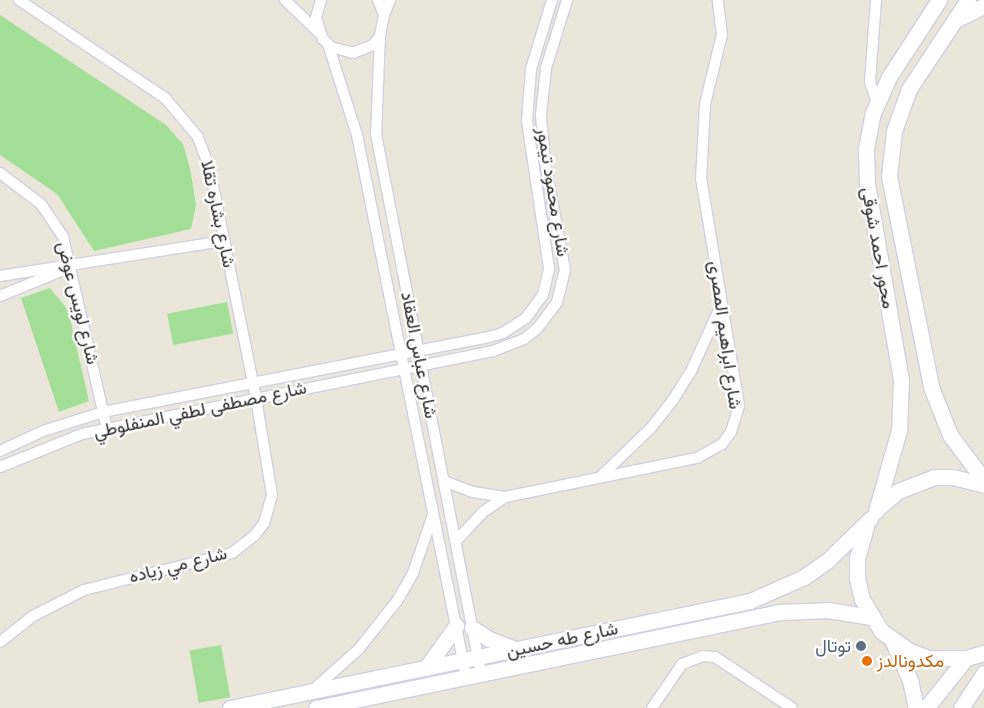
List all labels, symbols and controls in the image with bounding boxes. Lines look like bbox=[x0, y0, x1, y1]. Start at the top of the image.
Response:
street label: شارع محمود تيمور bbox=[532, 126, 574, 258]
street label: شارع بشاره تقلا bbox=[196, 158, 240, 270]
street label: محور احمد شوقى bbox=[857, 185, 899, 311]
street label: شارع لويس عوض bbox=[52, 239, 104, 367]
street label: شارع ابراهيم المصرى bbox=[704, 259, 746, 411]
street label: شارع عباس العقاد bbox=[396, 290, 442, 420]
street label: شارع مصطفى لطفي المنفلوطي bbox=[91, 377, 309, 443]
street label: شارع مي زياده bbox=[127, 542, 229, 588]
street label: شارع طه حسين bbox=[504, 618, 620, 662]
place label: توتال bbox=[815, 635, 851, 657]
marker: توتال bbox=[855, 640, 867, 652]
place label: مكدونالدز bbox=[877, 650, 944, 672]
marker: مكدونالدز bbox=[861, 655, 873, 667]

